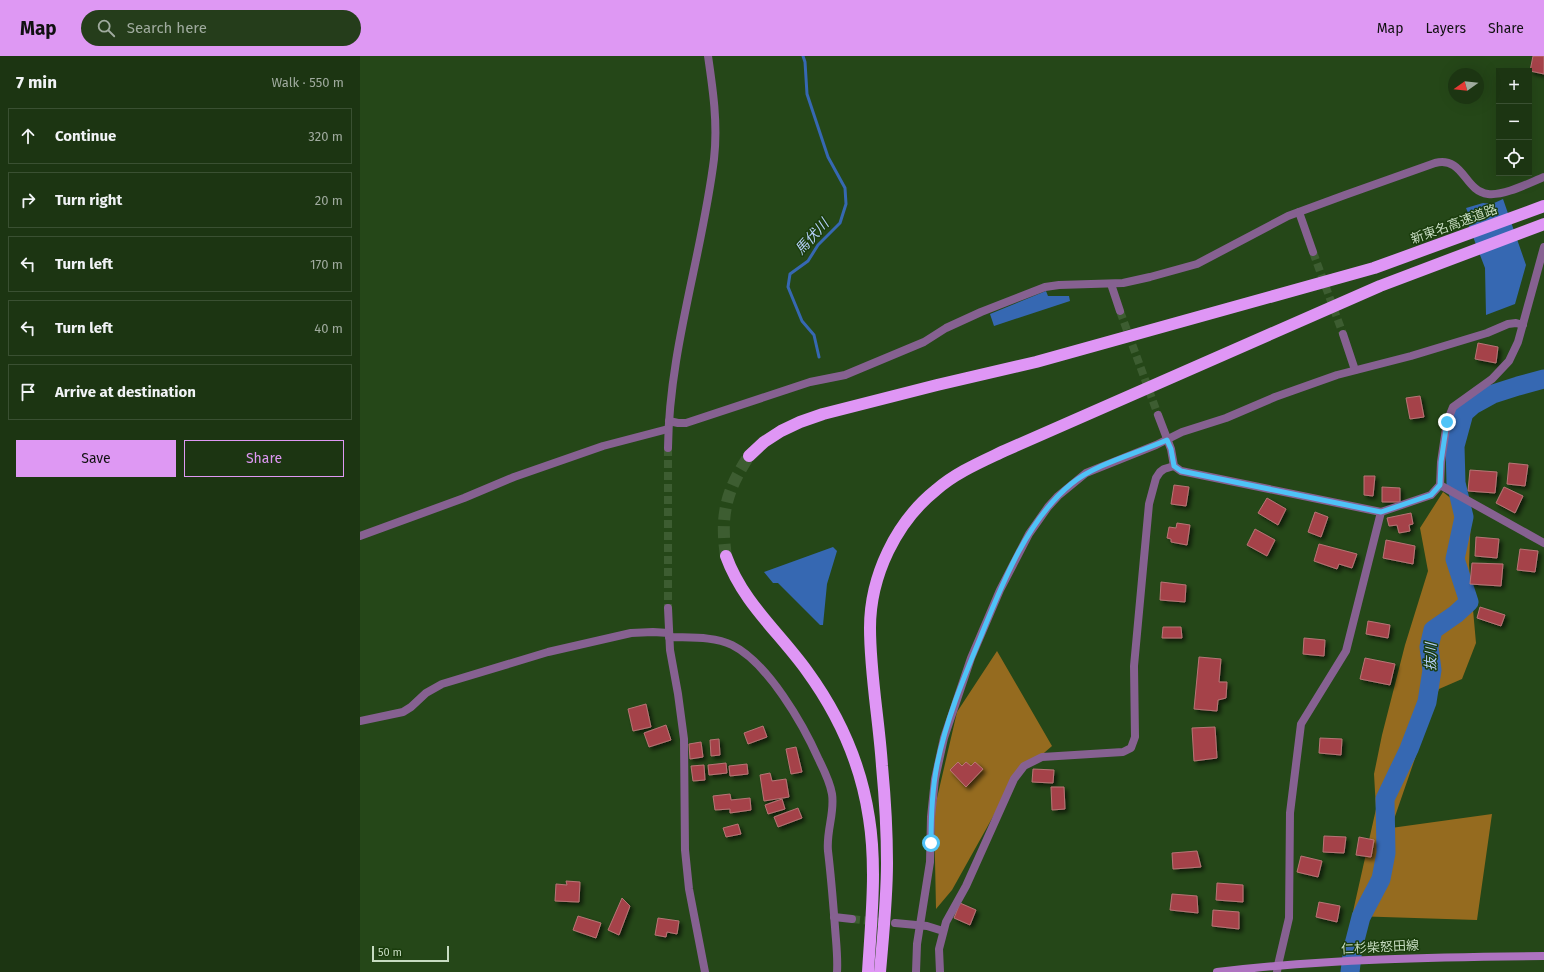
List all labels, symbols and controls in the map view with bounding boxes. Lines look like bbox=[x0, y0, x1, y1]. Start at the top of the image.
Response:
search box bbox=[81, 10, 361, 46]
text: Map bbox=[20, 17, 57, 40]
icon: search bbox=[95, 17, 117, 39]
text: Search here bbox=[127, 19, 207, 37]
text: Map bbox=[1377, 20, 1403, 37]
text: Layers bbox=[1425, 20, 1466, 37]
text: Share bbox=[1488, 20, 1524, 37]
north arrow bbox=[1448, 68, 1484, 104]
map controls bbox=[1496, 68, 1532, 176]
button: + bbox=[1496, 68, 1532, 104]
text: 7 min bbox=[16, 72, 57, 93]
text: Walk · 550 m bbox=[271, 75, 344, 90]
button: − bbox=[1496, 104, 1532, 140]
icon: ahead bbox=[17, 125, 39, 147]
text: Continue bbox=[55, 127, 116, 145]
text: 320 m bbox=[308, 129, 343, 144]
button: locate bbox=[1496, 140, 1532, 176]
icon: right bbox=[17, 189, 39, 211]
text: Turn right bbox=[55, 191, 122, 209]
text: 20 m bbox=[315, 193, 343, 208]
street label: 新東名高速道路 bbox=[1409, 201, 1499, 247]
water label: 馬伏川 bbox=[792, 214, 834, 258]
icon: left bbox=[17, 253, 39, 275]
text: Turn left bbox=[55, 255, 113, 273]
text: 170 m bbox=[310, 257, 343, 272]
icon: left bbox=[17, 317, 39, 339]
text: Turn left bbox=[55, 319, 113, 337]
text: 40 m bbox=[314, 321, 343, 336]
icon: arrive bbox=[17, 381, 39, 403]
text: Arrive at destination bbox=[55, 383, 196, 401]
route end bbox=[1438, 413, 1456, 431]
button: Save bbox=[16, 440, 176, 477]
button: Share bbox=[184, 440, 344, 477]
water label: 抜川 bbox=[1422, 641, 1440, 671]
route start bbox=[922, 834, 940, 852]
street label: 仁杉柴怒田線 bbox=[1341, 937, 1419, 957]
scale bar bbox=[372, 944, 449, 963]
text: 50 m bbox=[378, 946, 402, 959]

